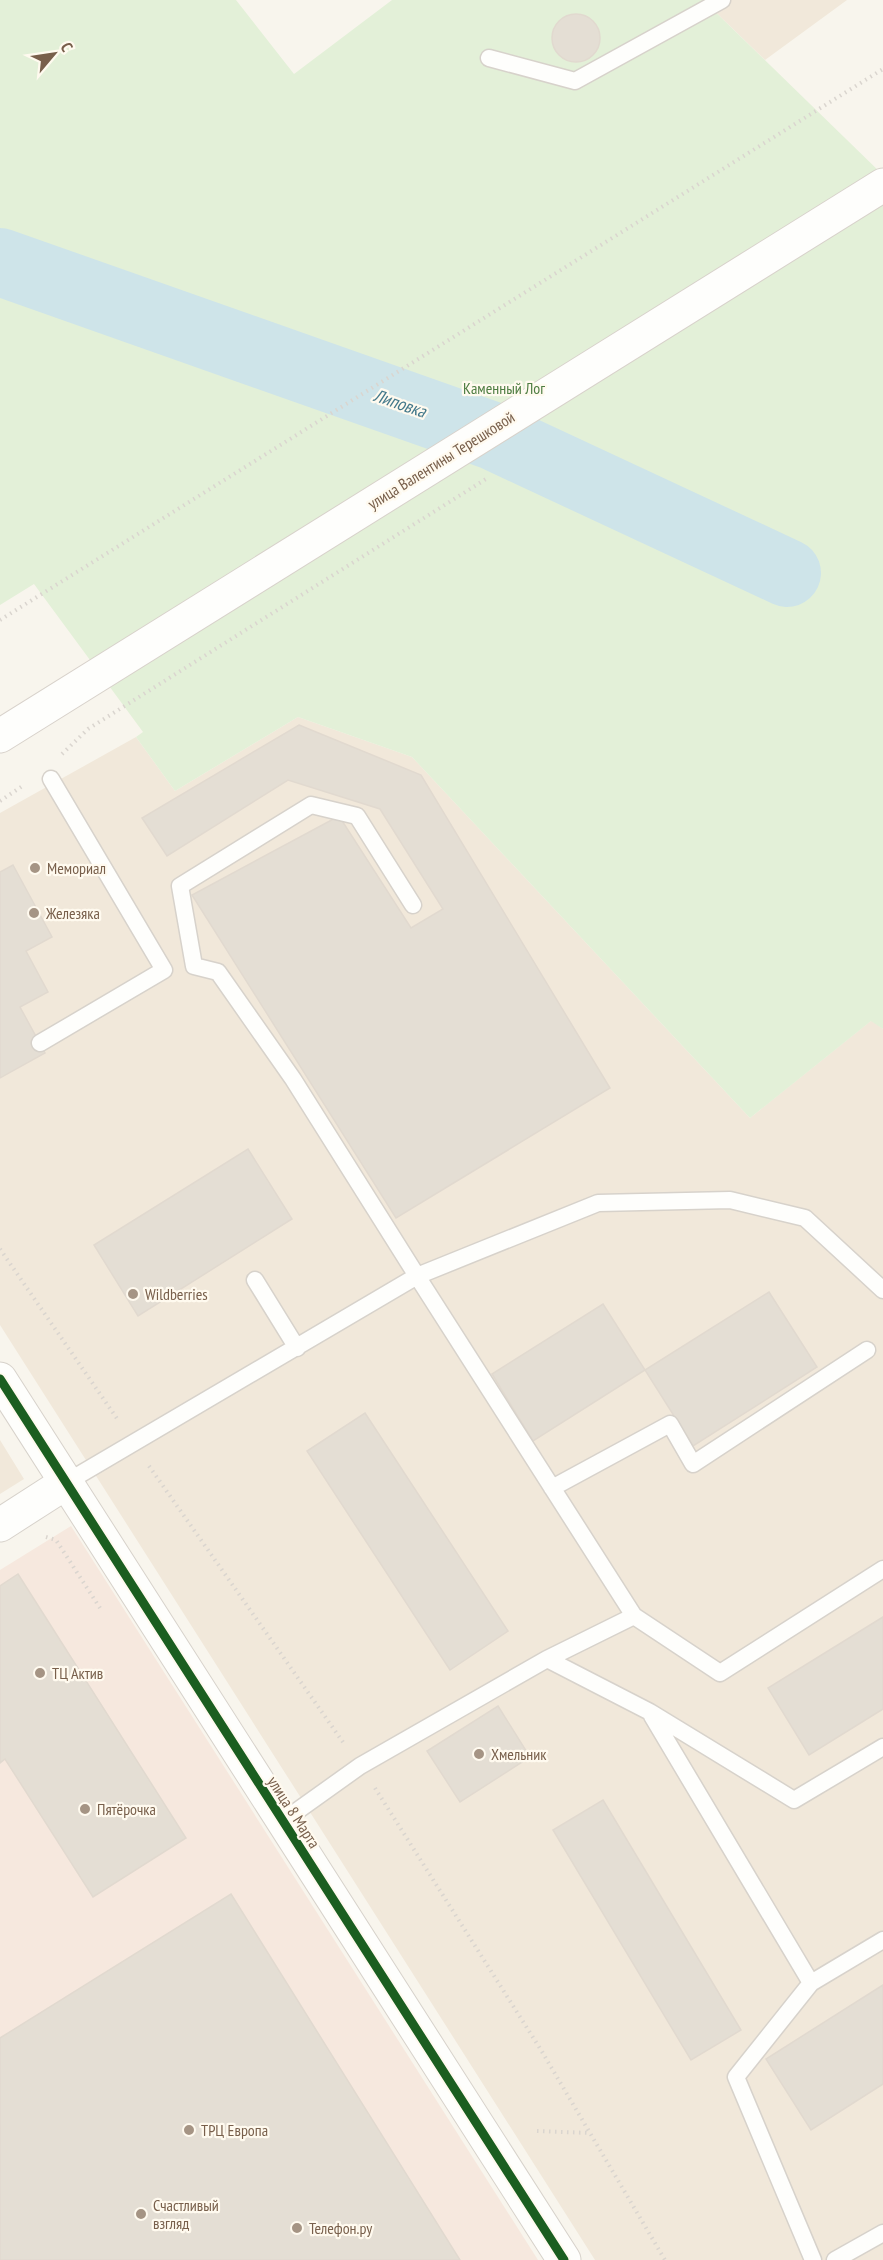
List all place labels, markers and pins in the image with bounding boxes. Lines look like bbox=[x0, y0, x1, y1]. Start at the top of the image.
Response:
place label: Мемориал bbox=[47, 858, 106, 878]
marker: Мемориал bbox=[28, 861, 42, 875]
place label: Железяка bbox=[45, 903, 100, 923]
marker: Железяка bbox=[27, 906, 41, 920]
place label: Wildberries bbox=[145, 1284, 208, 1304]
marker: Wildberries bbox=[126, 1287, 140, 1301]
place label: ТЦ Актив bbox=[52, 1663, 103, 1683]
marker: ТЦ Актив bbox=[33, 1666, 47, 1680]
place label: Хмельник bbox=[491, 1744, 547, 1764]
marker: Хмельник bbox=[472, 1747, 486, 1761]
place label: Пятёрочка bbox=[97, 1799, 156, 1819]
marker: Пятёрочка bbox=[78, 1802, 92, 1816]
place label: ТРЦ Европа bbox=[201, 2120, 268, 2140]
marker: ТРЦ Европа bbox=[182, 2123, 196, 2137]
place label: Счастливый взгляд bbox=[153, 2195, 219, 2233]
marker: Счастливый взгляд bbox=[134, 2207, 148, 2221]
place label: Телефон.ру bbox=[309, 2218, 372, 2238]
marker: Телефон.ру bbox=[290, 2221, 304, 2235]

